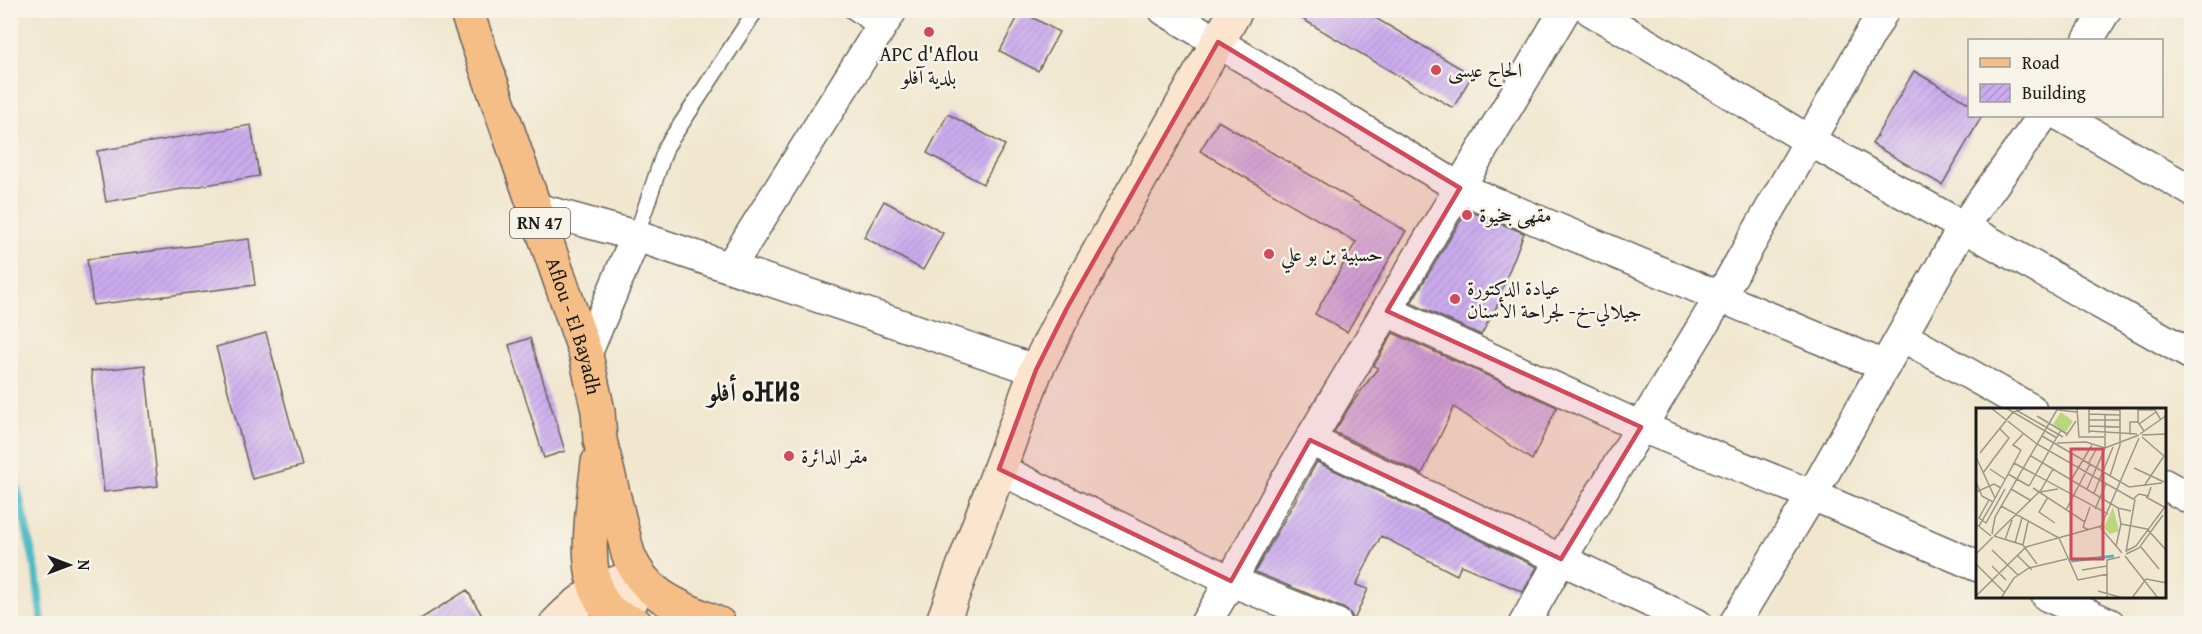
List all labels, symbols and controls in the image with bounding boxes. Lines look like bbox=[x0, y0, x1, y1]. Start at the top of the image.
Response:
marker: APC d'Aflou بلدية آفلو bbox=[922, 25, 936, 39]
place label: APC d'Aflou بلدية آفلو bbox=[879, 39, 979, 91]
legend bbox=[1968, 39, 2163, 117]
text: Road bbox=[2022, 49, 2060, 76]
place label: الحاج عيسى bbox=[1448, 55, 1522, 88]
marker: الحاج عيسى bbox=[1429, 63, 1443, 77]
text: Building bbox=[2022, 79, 2086, 106]
place label: مقهى جخيوة bbox=[1479, 200, 1552, 229]
road number: RN 47 bbox=[510, 208, 570, 238]
marker: مقهى جخيوة bbox=[1460, 208, 1474, 222]
place label: حسبية بن بو علي bbox=[1281, 239, 1383, 274]
marker: حسبية بن بو علي bbox=[1262, 247, 1276, 261]
street label: Aflou - El Bayadh bbox=[539, 253, 609, 397]
place label: عيادة الدكتورة جيلالي-خ- لجراحة الأسنان bbox=[1467, 273, 1642, 329]
marker: عيادة الدكتورة جيلالي-خ- لجراحة الأسنان bbox=[1448, 292, 1462, 306]
district label: أفلو ⴰⴼⵍⵓ bbox=[704, 372, 801, 411]
inset map bbox=[1976, 408, 2166, 598]
place label: مقر الدائرة bbox=[801, 441, 868, 470]
marker: مقر الدائرة bbox=[782, 449, 796, 463]
north arrow bbox=[39, 535, 99, 595]
text: N bbox=[72, 560, 96, 571]

